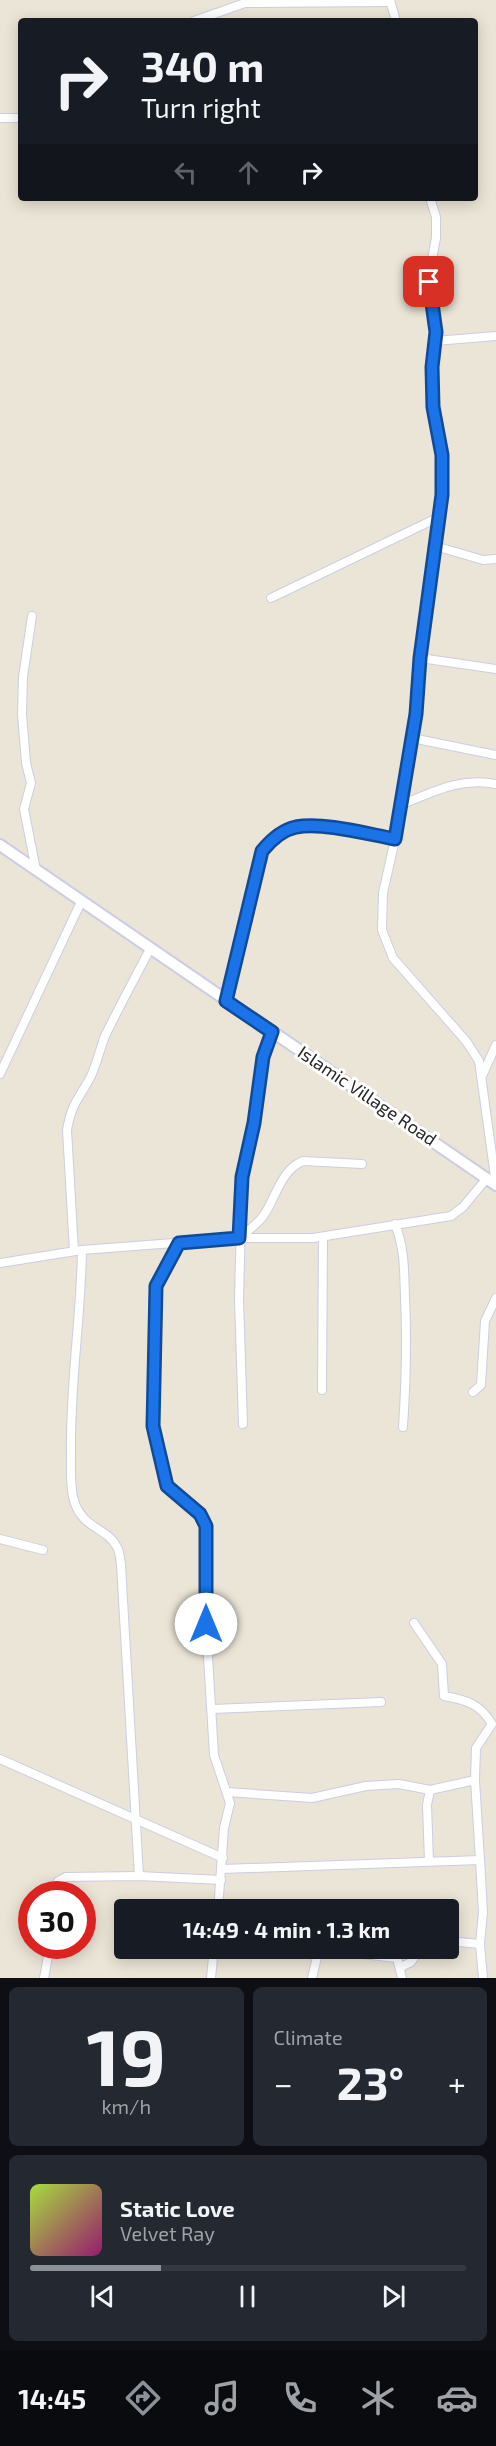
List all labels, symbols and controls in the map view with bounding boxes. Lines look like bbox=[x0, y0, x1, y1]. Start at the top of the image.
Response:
text: 340 m bbox=[141, 40, 264, 90]
icon: right bbox=[42, 42, 120, 120]
text: Turn right bbox=[141, 91, 261, 123]
icon: left bbox=[169, 156, 202, 189]
icon: ahead bbox=[232, 156, 265, 189]
icon: right bbox=[295, 156, 328, 189]
pin bbox=[403, 256, 454, 307]
icon: arrive bbox=[412, 265, 445, 298]
street label: Islamic Village Road bbox=[294, 1041, 441, 1150]
position arrow bbox=[174, 1592, 238, 1656]
speed limit sign: 30 bbox=[18, 1881, 96, 1959]
text: 14:49 · 4 min · 1.3 km bbox=[183, 1916, 390, 1942]
text: 19 bbox=[86, 2008, 166, 2102]
text: Climate bbox=[274, 2025, 343, 2049]
text: 23° bbox=[337, 2055, 404, 2109]
text: − bbox=[274, 2063, 293, 2103]
text: + bbox=[448, 2063, 466, 2103]
text: km/h bbox=[101, 2094, 151, 2118]
text: Static Love bbox=[120, 2195, 235, 2221]
text: Velvet Ray bbox=[120, 2221, 215, 2245]
icon: previous bbox=[86, 2280, 119, 2313]
icon: pause bbox=[231, 2280, 264, 2313]
icon: next bbox=[377, 2280, 410, 2313]
icon: directions bbox=[122, 2377, 164, 2419]
icon: music bbox=[201, 2377, 243, 2419]
icon: phone bbox=[279, 2377, 321, 2419]
icon: climate bbox=[357, 2377, 399, 2419]
icon: car bbox=[436, 2377, 478, 2419]
text: 14:45 bbox=[18, 2382, 86, 2414]

